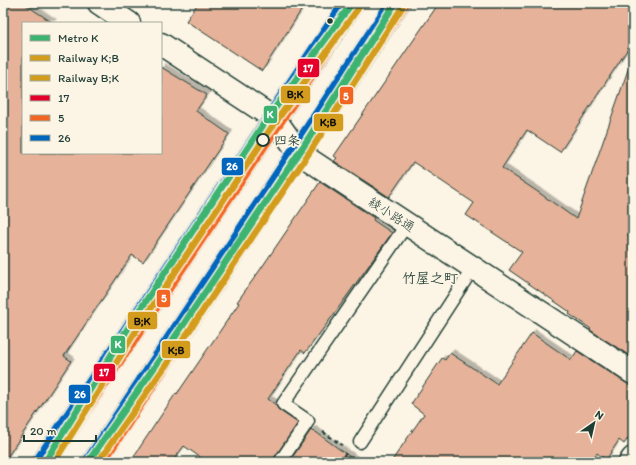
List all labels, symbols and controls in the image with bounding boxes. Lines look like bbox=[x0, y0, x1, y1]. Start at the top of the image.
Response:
unlabelled marker bbox=[325, 16, 335, 26]
legend bbox=[22, 22, 162, 154]
text: Metro K bbox=[58, 31, 99, 45]
text: Railway K;B bbox=[58, 51, 119, 65]
line badge: 17 bbox=[297, 58, 320, 78]
text: 17 bbox=[303, 62, 314, 75]
text: Railway B;K bbox=[58, 71, 119, 85]
line badge: B;K bbox=[280, 85, 311, 104]
line badge: 5 bbox=[339, 86, 354, 105]
text: B;K bbox=[287, 88, 303, 101]
text: 5 bbox=[343, 90, 349, 103]
text: 17 bbox=[58, 91, 70, 105]
line badge: K bbox=[263, 105, 278, 124]
text: K bbox=[266, 108, 274, 121]
text: 5 bbox=[58, 111, 64, 125]
line badge: K;B bbox=[313, 113, 344, 132]
text: K;B bbox=[320, 116, 336, 129]
text: 26 bbox=[58, 131, 71, 145]
marker: 四条 bbox=[256, 133, 270, 147]
place label: 四条 bbox=[274, 133, 300, 148]
line badge: 26 bbox=[221, 157, 244, 176]
text: 26 bbox=[226, 160, 238, 173]
street label: 綾小路通 bbox=[366, 194, 418, 235]
district label: 竹屋之町 bbox=[402, 270, 458, 287]
line badge: 5 bbox=[156, 289, 171, 308]
text: 5 bbox=[161, 292, 167, 305]
line badge: B;K bbox=[127, 311, 158, 330]
text: B;K bbox=[134, 315, 150, 328]
line badge: K bbox=[110, 335, 126, 354]
text: K bbox=[114, 338, 122, 351]
line badge: K;B bbox=[161, 340, 191, 359]
text: K;B bbox=[168, 344, 184, 357]
line badge: 17 bbox=[93, 363, 116, 382]
text: 17 bbox=[99, 366, 110, 379]
line badge: 26 bbox=[68, 384, 91, 404]
text: 26 bbox=[74, 388, 86, 401]
north arrow bbox=[574, 403, 614, 443]
text: N bbox=[593, 408, 606, 423]
scale bar bbox=[24, 417, 96, 443]
text: 20 m bbox=[30, 424, 57, 438]

